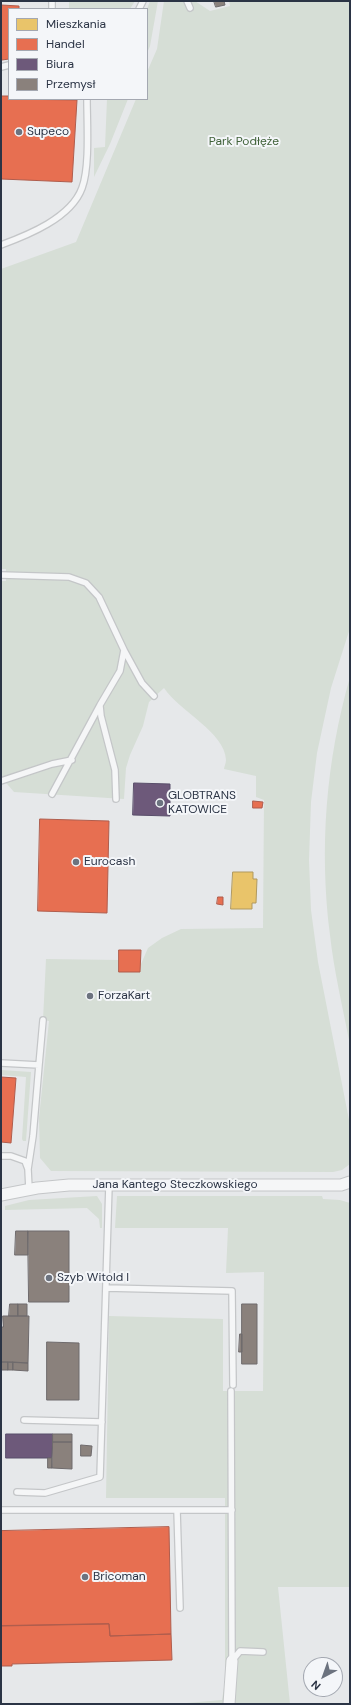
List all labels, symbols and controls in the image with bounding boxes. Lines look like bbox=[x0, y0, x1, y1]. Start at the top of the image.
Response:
legend bbox=[8, 8, 148, 100]
text: Mieszkania bbox=[46, 16, 106, 32]
text: Handel bbox=[46, 36, 85, 52]
text: Biura bbox=[46, 56, 74, 72]
text: Przemysł bbox=[46, 76, 96, 92]
place label: Supeco bbox=[27, 125, 69, 139]
marker: Supeco bbox=[14, 127, 24, 137]
park label: Park Podłęże bbox=[209, 135, 279, 149]
place label: GLOBTRANS KATOWICE bbox=[168, 789, 236, 817]
marker: GLOBTRANS KATOWICE bbox=[155, 798, 165, 808]
place label: Eurocash bbox=[84, 855, 135, 869]
marker: Eurocash bbox=[71, 857, 81, 867]
place label: ForzaKart bbox=[98, 989, 150, 1003]
marker: ForzaKart bbox=[85, 991, 95, 1001]
street label: Jana Kantego Steczkowskiego bbox=[92, 1178, 258, 1192]
place label: Szyb Witold I bbox=[57, 1271, 129, 1285]
marker: Szyb Witold I bbox=[44, 1273, 54, 1283]
place label: Bricoman bbox=[93, 1570, 146, 1584]
marker: Bricoman bbox=[80, 1572, 90, 1582]
north arrow bbox=[303, 1657, 343, 1697]
text: N bbox=[308, 1677, 323, 1693]

